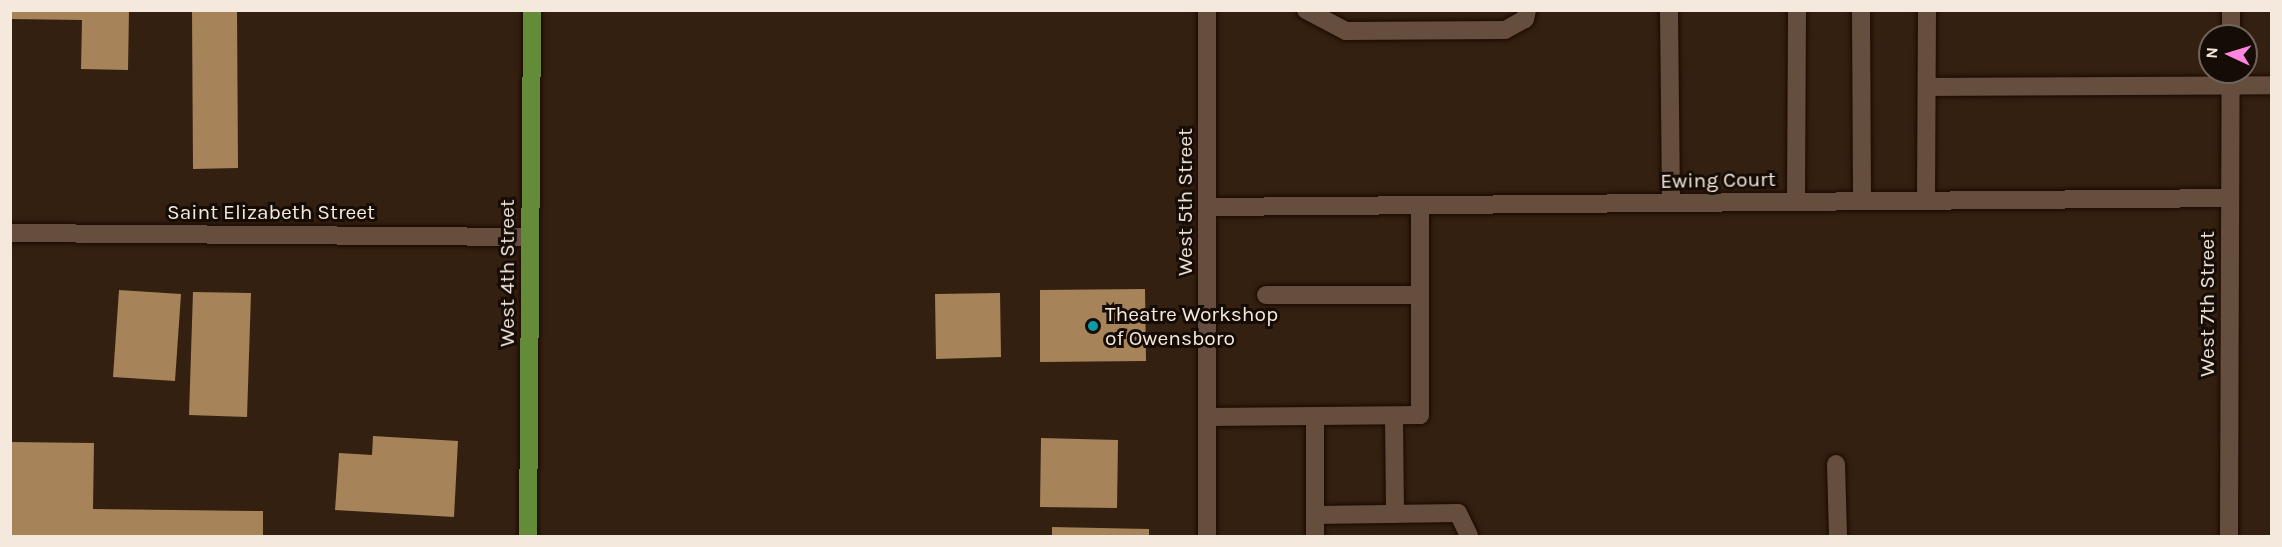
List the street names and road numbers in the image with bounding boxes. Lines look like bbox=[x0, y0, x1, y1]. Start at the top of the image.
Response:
street label: West 5th Street bbox=[1172, 128, 1198, 276]
street label: Ewing Court bbox=[1660, 166, 1776, 194]
street label: Saint Elizabeth Street bbox=[167, 199, 375, 225]
street label: West 4th Street bbox=[494, 199, 520, 347]
street label: West 7th Street bbox=[2194, 231, 2220, 377]

